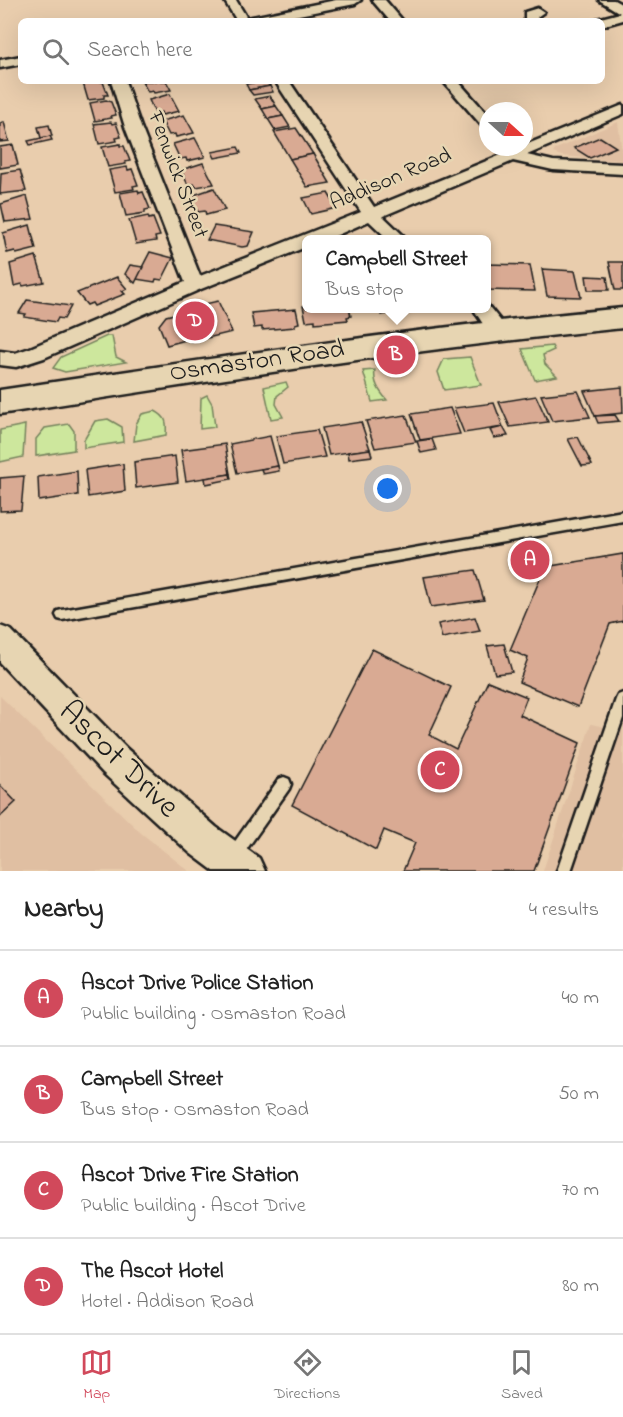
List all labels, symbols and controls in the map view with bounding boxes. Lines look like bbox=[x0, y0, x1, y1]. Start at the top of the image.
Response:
search box bbox=[18, 18, 605, 84]
icon: search bbox=[39, 35, 72, 68]
text: Search here bbox=[87, 35, 192, 67]
north arrow bbox=[479, 102, 533, 156]
street label: Fenwick Street bbox=[138, 106, 216, 244]
street label: Addison Road bbox=[325, 140, 457, 220]
popup bbox=[302, 235, 491, 313]
text: Campbell Street bbox=[325, 244, 468, 276]
text: Bus stop bbox=[325, 276, 404, 305]
pin: D bbox=[176, 298, 214, 344]
street label: Osmaston Road bbox=[167, 331, 347, 393]
pin: B bbox=[376, 332, 416, 378]
your location bbox=[373, 474, 402, 503]
pin: A bbox=[510, 538, 550, 582]
street label: Ascot Drive bbox=[47, 690, 190, 830]
pin: C bbox=[420, 748, 460, 792]
text: Nearby bbox=[24, 891, 103, 929]
text: 4 results bbox=[529, 896, 599, 925]
text: Ascot Drive Police Station bbox=[81, 968, 313, 1000]
text: A bbox=[37, 984, 50, 1013]
text: 40 m bbox=[562, 984, 599, 1013]
text: Public building · Osmaston Road bbox=[81, 1000, 346, 1029]
text: Campbell Street bbox=[81, 1064, 223, 1096]
text: B bbox=[37, 1080, 50, 1109]
text: 50 m bbox=[558, 1080, 599, 1109]
text: Bus stop · Osmaston Road bbox=[81, 1096, 309, 1125]
text: Ascot Drive Fire Station bbox=[81, 1160, 299, 1192]
text: C bbox=[38, 1176, 49, 1205]
text: 70 m bbox=[562, 1176, 599, 1205]
text: Public building · Ascot Drive bbox=[81, 1192, 306, 1221]
text: The Ascot Hotel bbox=[81, 1256, 223, 1288]
text: D bbox=[36, 1272, 51, 1301]
text: 80 m bbox=[562, 1272, 599, 1301]
text: Hotel · Addison Road bbox=[81, 1288, 254, 1317]
tab: Map bbox=[80, 1346, 113, 1406]
tab: Directions bbox=[274, 1346, 340, 1406]
tab: Saved bbox=[501, 1346, 543, 1406]

